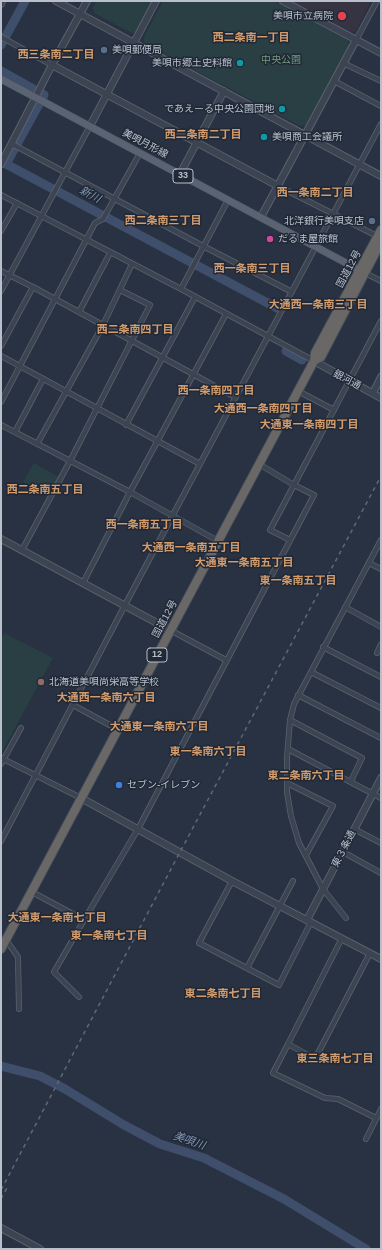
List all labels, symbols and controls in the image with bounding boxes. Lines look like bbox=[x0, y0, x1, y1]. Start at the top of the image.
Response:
place label: 美唄市立病院 bbox=[273, 10, 333, 22]
marker: 美唄市立病院 bbox=[336, 10, 348, 22]
district label: 西二条南一丁目 bbox=[213, 31, 289, 45]
place label: 美唄郵便局 bbox=[112, 44, 162, 56]
marker: 美唄郵便局 bbox=[99, 45, 109, 55]
district label: 西三条南二丁目 bbox=[18, 48, 94, 62]
park label: 中央公園 bbox=[261, 54, 301, 66]
place label: 美唄市郷土史料館 bbox=[152, 57, 232, 69]
marker: 美唄市郷土史料館 bbox=[235, 58, 245, 68]
place label: であえーる中央公園団地 bbox=[164, 103, 274, 115]
marker: であえーる中央公園団地 bbox=[277, 104, 287, 114]
street label: 美唄月形線 bbox=[120, 127, 170, 161]
district label: 西二条南二丁目 bbox=[165, 128, 241, 142]
place label: 美唄商工会議所 bbox=[272, 131, 342, 143]
marker: 美唄商工会議所 bbox=[259, 132, 269, 142]
road number: 33 bbox=[173, 169, 193, 183]
water label: 新川 bbox=[77, 184, 103, 206]
district label: 西一条南二丁目 bbox=[277, 186, 353, 200]
district label: 西二条南三丁目 bbox=[125, 214, 201, 228]
place label: 北洋銀行美唄支店 bbox=[284, 215, 364, 227]
marker: 北洋銀行美唄支店 bbox=[367, 216, 377, 226]
place label: だるま屋旅館 bbox=[278, 233, 338, 245]
marker: だるま屋旅館 bbox=[265, 234, 275, 244]
street label: 国道12号 bbox=[334, 248, 364, 290]
district label: 西一条南三丁目 bbox=[214, 262, 290, 276]
district label: 大通西一条南三丁目 bbox=[269, 298, 367, 312]
district label: 西二条南四丁目 bbox=[97, 323, 173, 337]
street label: 銀河通 bbox=[331, 368, 363, 392]
district label: 西一条南四丁目 bbox=[178, 384, 254, 398]
district label: 大通西一条南四丁目 bbox=[214, 402, 312, 416]
district label: 大通東一条南四丁目 bbox=[260, 418, 358, 432]
district label: 西二条南五丁目 bbox=[7, 483, 83, 497]
district label: 西一条南五丁目 bbox=[106, 518, 182, 532]
district label: 大通西一条南五丁目 bbox=[142, 541, 240, 555]
district label: 大通東一条南五丁目 bbox=[195, 556, 293, 570]
district label: 東一条南五丁目 bbox=[260, 574, 336, 588]
street label: 国道12号 bbox=[150, 598, 180, 640]
road number: 12 bbox=[147, 648, 167, 662]
place label: 北海道美唄尚栄高等学校 bbox=[49, 676, 159, 688]
marker: 北海道美唄尚栄高等学校 bbox=[36, 677, 46, 687]
district label: 大通西一条南六丁目 bbox=[57, 691, 155, 705]
district label: 大通東一条南六丁目 bbox=[110, 720, 208, 734]
district label: 東一条南六丁目 bbox=[170, 745, 246, 759]
district label: 東二条南六丁目 bbox=[268, 769, 344, 783]
place label: セブン-イレブン bbox=[127, 779, 200, 791]
marker: セブン-イレブン bbox=[114, 780, 124, 790]
street label: 東３条通 bbox=[330, 828, 358, 870]
district label: 大通東一条南七丁目 bbox=[8, 911, 106, 925]
district label: 東一条南七丁目 bbox=[71, 929, 147, 943]
district label: 東二条南七丁目 bbox=[185, 987, 261, 1001]
district label: 東三条南七丁目 bbox=[297, 1052, 373, 1066]
water label: 美唄川 bbox=[171, 1129, 207, 1153]

